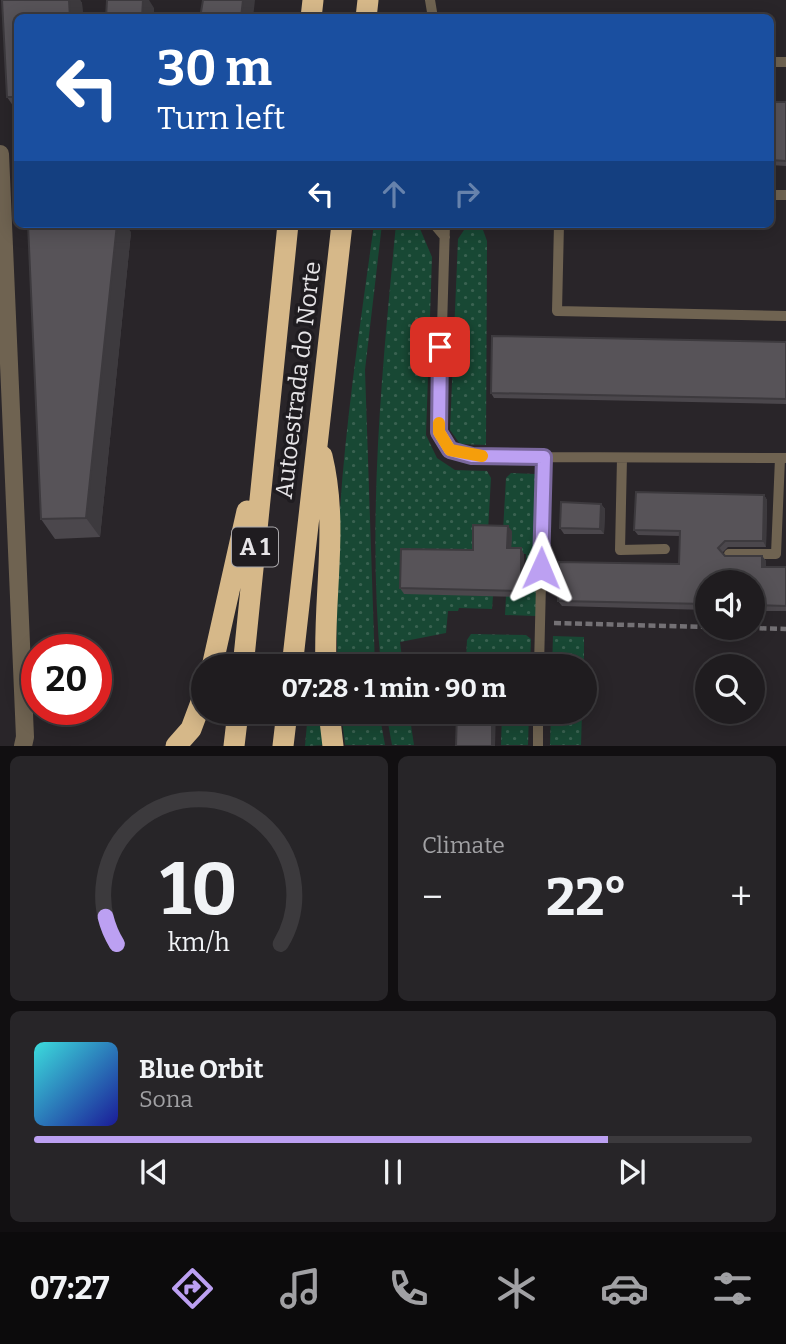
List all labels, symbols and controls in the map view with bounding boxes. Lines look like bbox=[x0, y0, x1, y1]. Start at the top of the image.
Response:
text: 30 m bbox=[157, 39, 272, 98]
icon: left bbox=[42, 42, 133, 133]
text: Turn left bbox=[157, 99, 285, 137]
icon: left bbox=[302, 175, 340, 213]
icon: ahead bbox=[375, 175, 413, 213]
icon: right bbox=[448, 175, 486, 213]
street label: Autoestrada do Norte bbox=[270, 260, 326, 500]
pin bbox=[410, 317, 470, 377]
icon: arrive bbox=[421, 328, 459, 366]
road number: A 1 bbox=[232, 527, 278, 566]
position arrow bbox=[504, 531, 578, 605]
map controls bbox=[695, 570, 765, 724]
button: sound bbox=[695, 570, 765, 640]
speed limit sign: 20 bbox=[21, 634, 112, 725]
button: search bbox=[695, 654, 765, 724]
text: 07:28 · 1 min · 90 m bbox=[282, 673, 506, 704]
text: Climate bbox=[422, 831, 505, 859]
text: 10 bbox=[160, 847, 238, 934]
text: 22° bbox=[546, 866, 627, 929]
text: − bbox=[422, 874, 443, 920]
text: + bbox=[730, 874, 752, 920]
text: km/h bbox=[168, 928, 230, 958]
text: Blue Orbit bbox=[139, 1054, 263, 1085]
text: Sona bbox=[139, 1085, 193, 1113]
icon: previous bbox=[135, 1153, 173, 1191]
icon: pause bbox=[374, 1153, 412, 1191]
icon: next bbox=[613, 1153, 651, 1191]
icon: directions bbox=[168, 1264, 217, 1313]
icon: music bbox=[276, 1264, 325, 1313]
icon: phone bbox=[384, 1264, 433, 1313]
icon: climate bbox=[492, 1264, 541, 1313]
icon: car bbox=[600, 1264, 649, 1313]
icon: filters bbox=[708, 1264, 757, 1313]
text: 07:27 bbox=[29, 1269, 110, 1307]

